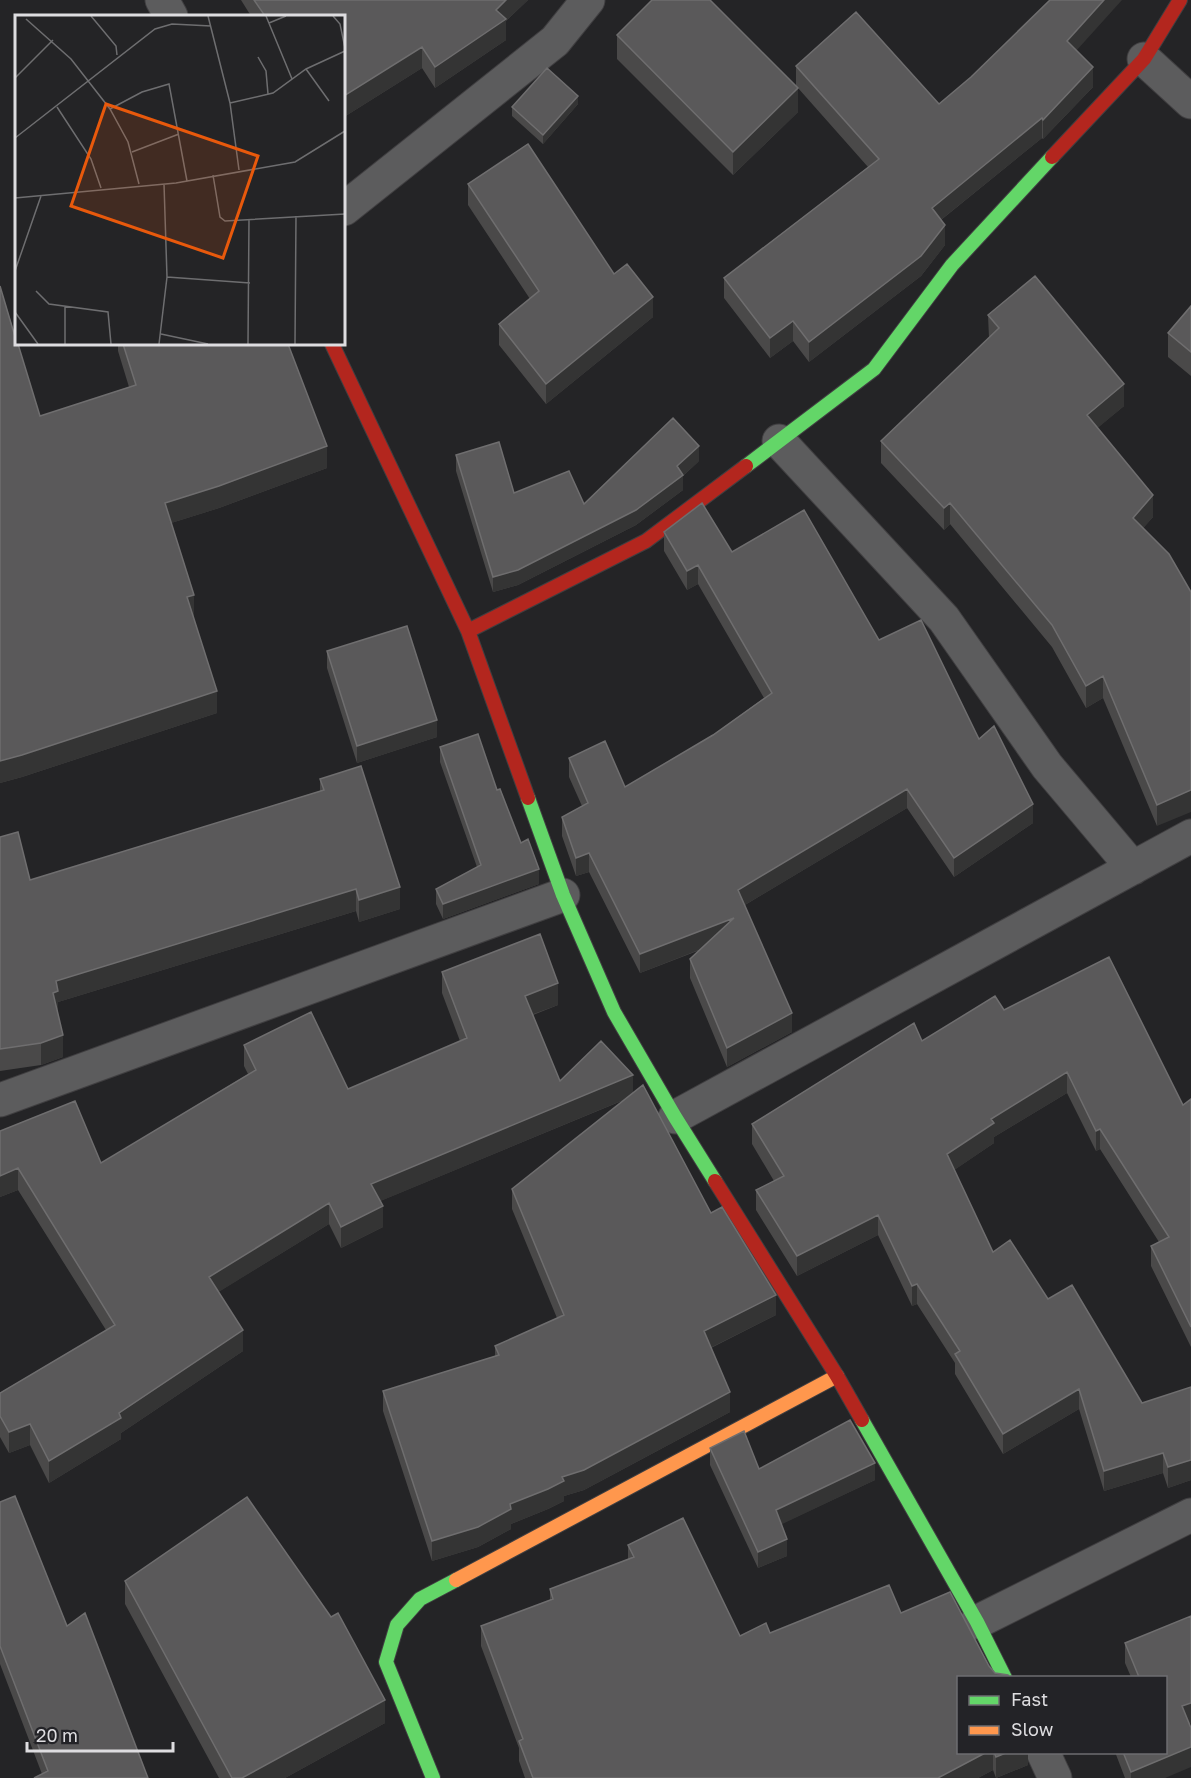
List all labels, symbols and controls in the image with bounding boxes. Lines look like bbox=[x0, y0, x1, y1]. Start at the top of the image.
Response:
inset map bbox=[15, 15, 345, 345]
legend bbox=[957, 1676, 1167, 1754]
text: Fast bbox=[1011, 1688, 1048, 1710]
scale bar bbox=[27, 1715, 172, 1753]
text: Slow bbox=[1011, 1718, 1054, 1740]
text: 20 m bbox=[36, 1724, 78, 1746]

